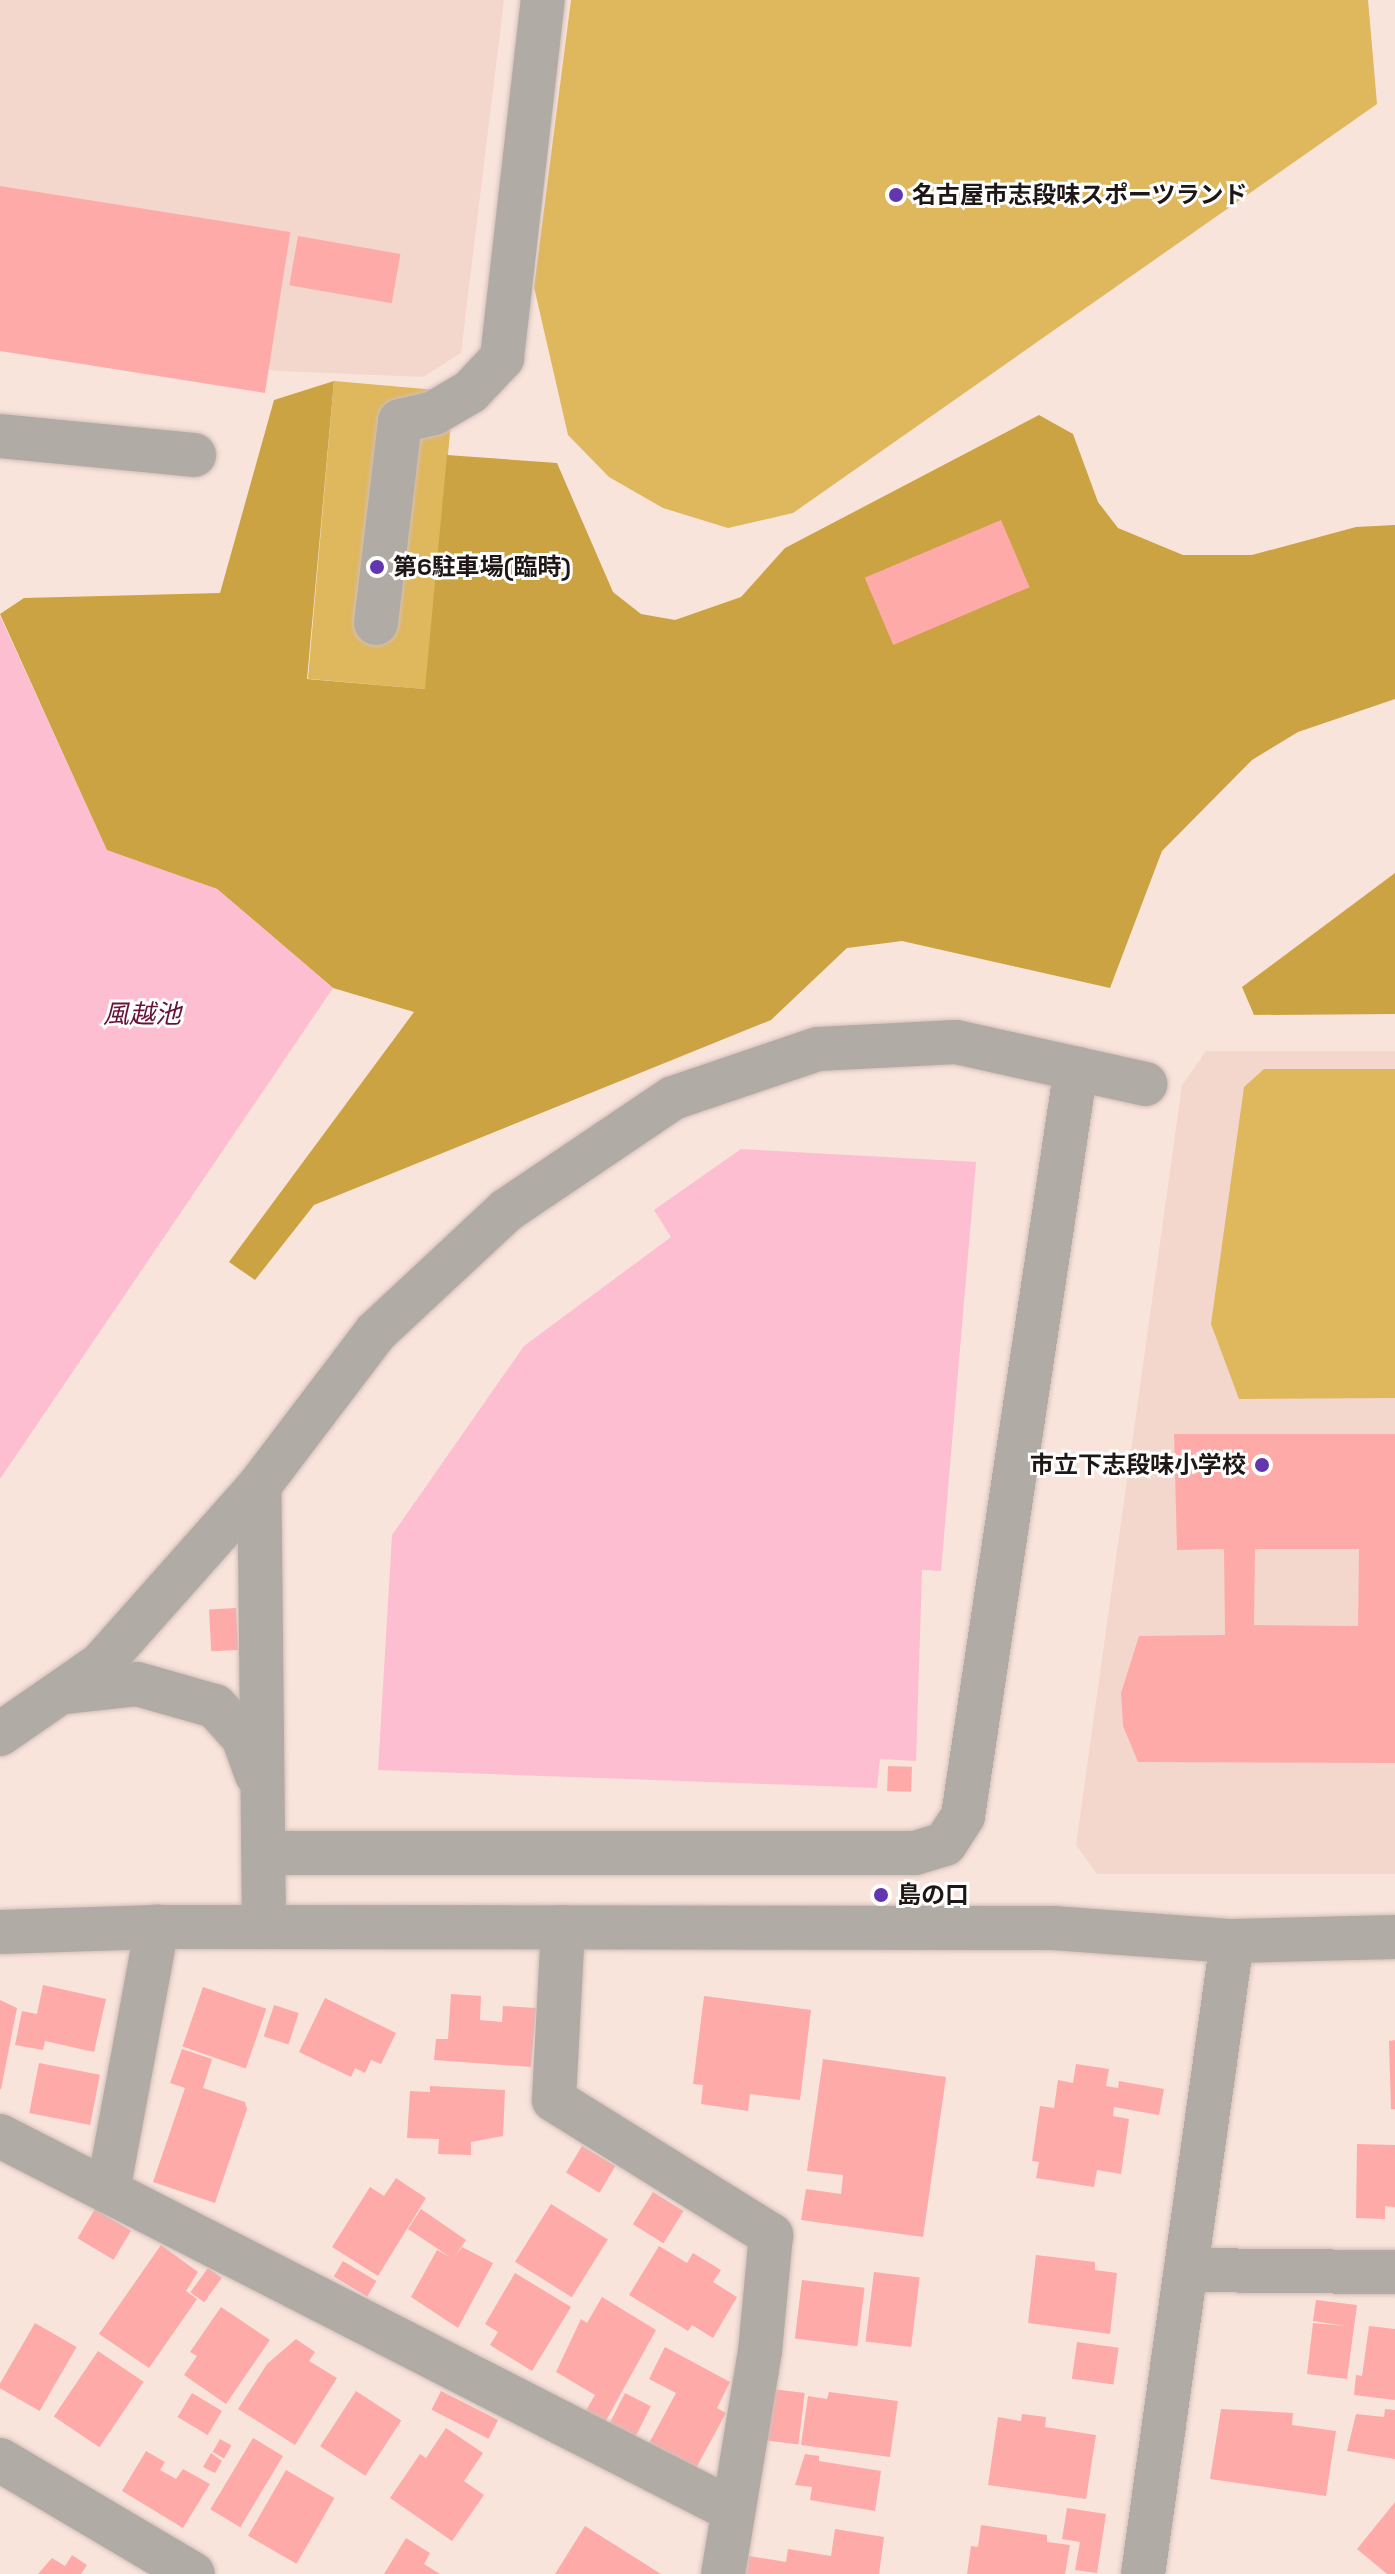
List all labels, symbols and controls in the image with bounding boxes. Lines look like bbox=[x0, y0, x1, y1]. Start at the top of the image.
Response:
place label: 名古屋市志段味スポーツランド bbox=[912, 181, 1248, 209]
marker: 名古屋市志段味スポーツランド bbox=[887, 186, 905, 204]
place label: 第6駐車場(臨時) bbox=[393, 553, 571, 581]
marker: 第6駐車場(臨時) bbox=[368, 558, 386, 576]
water label: 風越池 bbox=[103, 999, 181, 1031]
place label: 市立下志段味小学校 bbox=[1030, 1451, 1246, 1479]
marker: 市立下志段味小学校 bbox=[1253, 1456, 1271, 1474]
place label: 島の口 bbox=[897, 1881, 969, 1909]
marker: 島の口 bbox=[872, 1886, 890, 1904]

